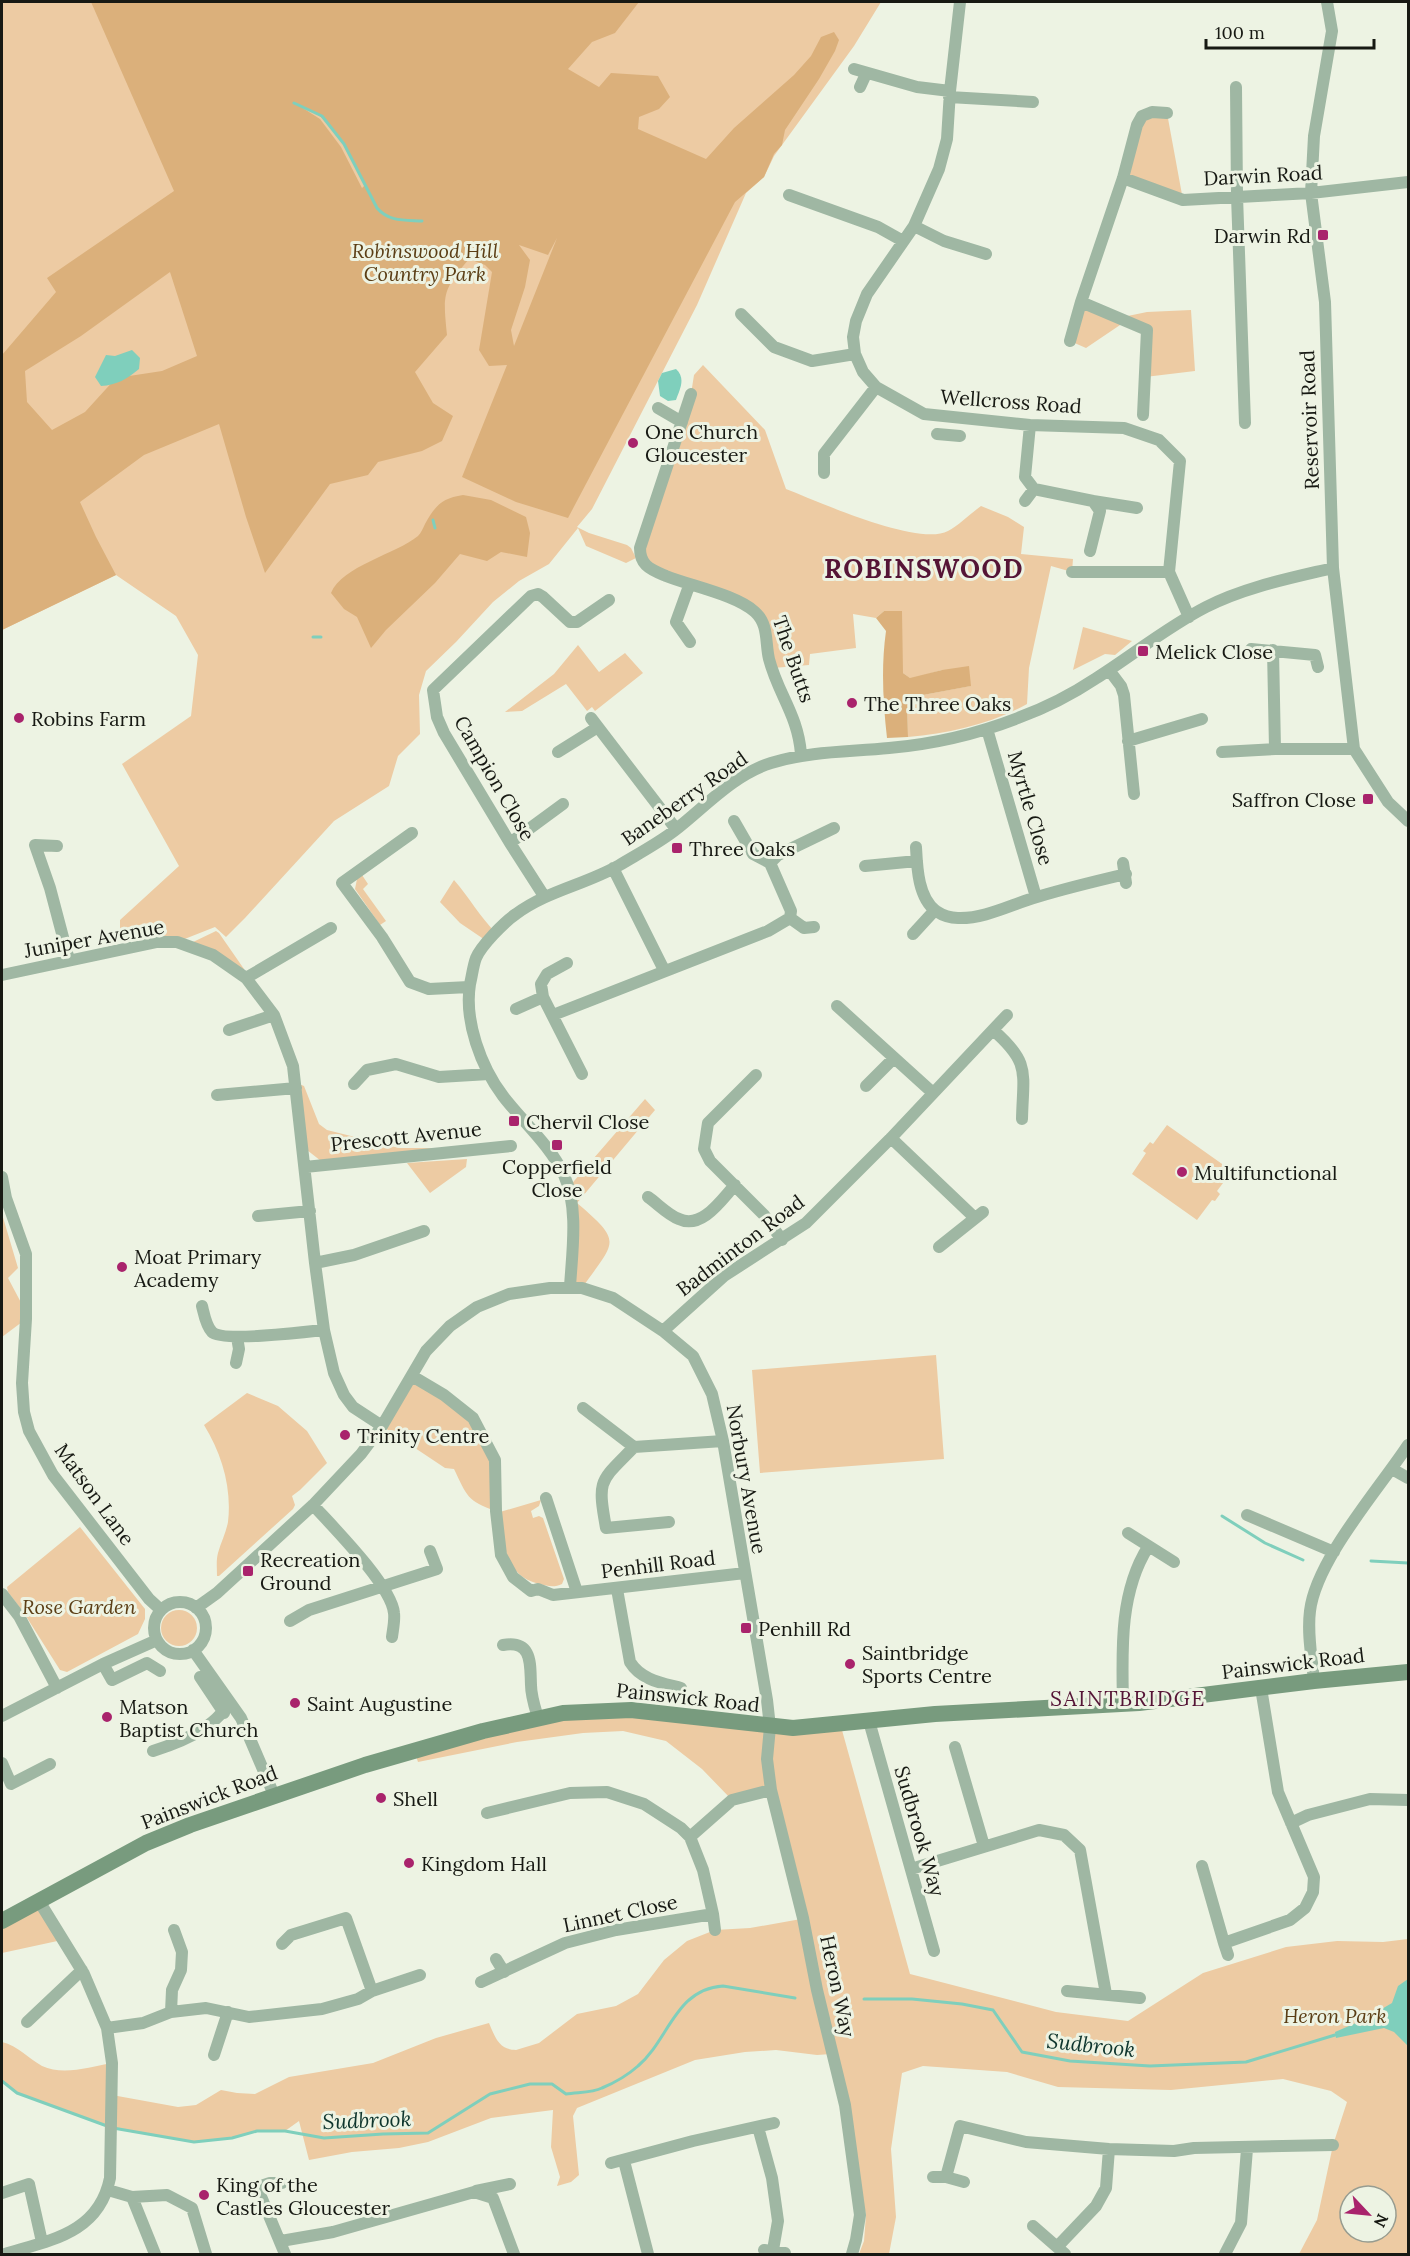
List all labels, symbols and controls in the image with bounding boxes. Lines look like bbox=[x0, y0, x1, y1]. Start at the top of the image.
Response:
scale bar bbox=[1206, 12, 1374, 50]
text: 100 m bbox=[1215, 21, 1265, 44]
street label: Darwin Road bbox=[1203, 159, 1323, 191]
place label: Darwin Rd bbox=[1214, 223, 1311, 248]
marker: Darwin Rd bbox=[1316, 228, 1330, 242]
park label: Robinswood Hill Country Park bbox=[352, 238, 499, 286]
street label: Reservoir Road bbox=[1294, 350, 1324, 490]
street label: Wellcross Road bbox=[939, 384, 1083, 418]
place label: One Church Gloucester bbox=[645, 419, 758, 467]
marker: One Church Gloucester bbox=[626, 436, 640, 450]
district label: ROBINSWOOD bbox=[824, 552, 1024, 585]
street label: The Butts bbox=[768, 612, 820, 706]
place label: Melick Close bbox=[1155, 639, 1273, 664]
marker: Melick Close bbox=[1136, 644, 1150, 658]
place label: The Three Oaks bbox=[864, 691, 1011, 716]
marker: The Three Oaks bbox=[845, 696, 859, 710]
place label: Robins Farm bbox=[31, 706, 146, 731]
marker: Robins Farm bbox=[12, 711, 26, 725]
street label: Campion Close bbox=[449, 711, 541, 845]
street label: Baneberry Road bbox=[616, 745, 752, 851]
street label: Myrtle Close bbox=[1003, 748, 1059, 868]
place label: Saffron Close bbox=[1232, 787, 1356, 812]
marker: Saffron Close bbox=[1361, 792, 1375, 806]
place label: Three Oaks bbox=[689, 836, 795, 861]
marker: Three Oaks bbox=[670, 841, 684, 855]
street label: Juniper Avenue bbox=[21, 913, 166, 963]
place label: Chervil Close bbox=[526, 1109, 649, 1134]
marker: Chervil Close bbox=[507, 1114, 521, 1128]
street label: Prescott Avenue bbox=[329, 1116, 483, 1156]
marker: Copperfield Close bbox=[550, 1138, 564, 1152]
place label: Copperfield Close bbox=[502, 1154, 612, 1202]
place label: Multifunctional bbox=[1194, 1160, 1337, 1185]
marker: Multifunctional bbox=[1175, 1165, 1189, 1179]
street label: Badminton Road bbox=[671, 1189, 809, 1301]
place label: Moat Primary Academy bbox=[133, 1244, 262, 1292]
marker: Moat Primary Academy bbox=[115, 1260, 129, 1274]
street label: Norbury Avenue bbox=[722, 1402, 772, 1556]
place label: Trinity Centre bbox=[357, 1423, 489, 1448]
marker: Trinity Centre bbox=[338, 1428, 352, 1442]
street label: Matson Lane bbox=[50, 1438, 140, 1550]
street label: Penhill Road bbox=[599, 1545, 717, 1583]
place label: Recreation Ground bbox=[260, 1547, 361, 1595]
marker: Recreation Ground bbox=[241, 1564, 255, 1578]
park label: Rose Garden bbox=[22, 1594, 137, 1619]
place label: Penhill Rd bbox=[758, 1616, 851, 1641]
marker: Penhill Rd bbox=[739, 1621, 753, 1635]
place label: Saintbridge Sports Centre bbox=[862, 1640, 992, 1688]
street label: Painswick Road bbox=[1220, 1642, 1366, 1684]
marker: Saintbridge Sports Centre bbox=[843, 1657, 857, 1671]
street label: Painswick Road bbox=[615, 1677, 761, 1717]
district label: SAINTBRIDGE bbox=[1050, 1685, 1206, 1712]
place label: Saint Augustine bbox=[307, 1691, 452, 1716]
place label: Matson Baptist Church bbox=[119, 1694, 258, 1742]
marker: Saint Augustine bbox=[288, 1696, 302, 1710]
marker: Matson Baptist Church bbox=[100, 1710, 114, 1724]
street label: Painswick Road bbox=[137, 1760, 281, 1834]
street label: Sudbrook Way bbox=[889, 1763, 951, 1900]
place label: Shell bbox=[393, 1786, 438, 1811]
marker: Shell bbox=[374, 1791, 388, 1805]
place label: Kingdom Hall bbox=[421, 1851, 547, 1876]
marker: Kingdom Hall bbox=[402, 1856, 416, 1870]
street label: Linnet Close bbox=[560, 1889, 680, 1937]
street label: Heron Way bbox=[815, 1933, 861, 2040]
park label: Heron Park bbox=[1283, 2003, 1387, 2028]
water label: Sudbrook bbox=[1045, 2027, 1137, 2063]
water label: Sudbrook bbox=[322, 2105, 412, 2135]
place label: King of the Castles Gloucester bbox=[216, 2172, 391, 2220]
north arrow bbox=[1338, 2184, 1398, 2244]
marker: King of the Castles Gloucester bbox=[197, 2188, 211, 2202]
text: N bbox=[1370, 2211, 1393, 2231]

